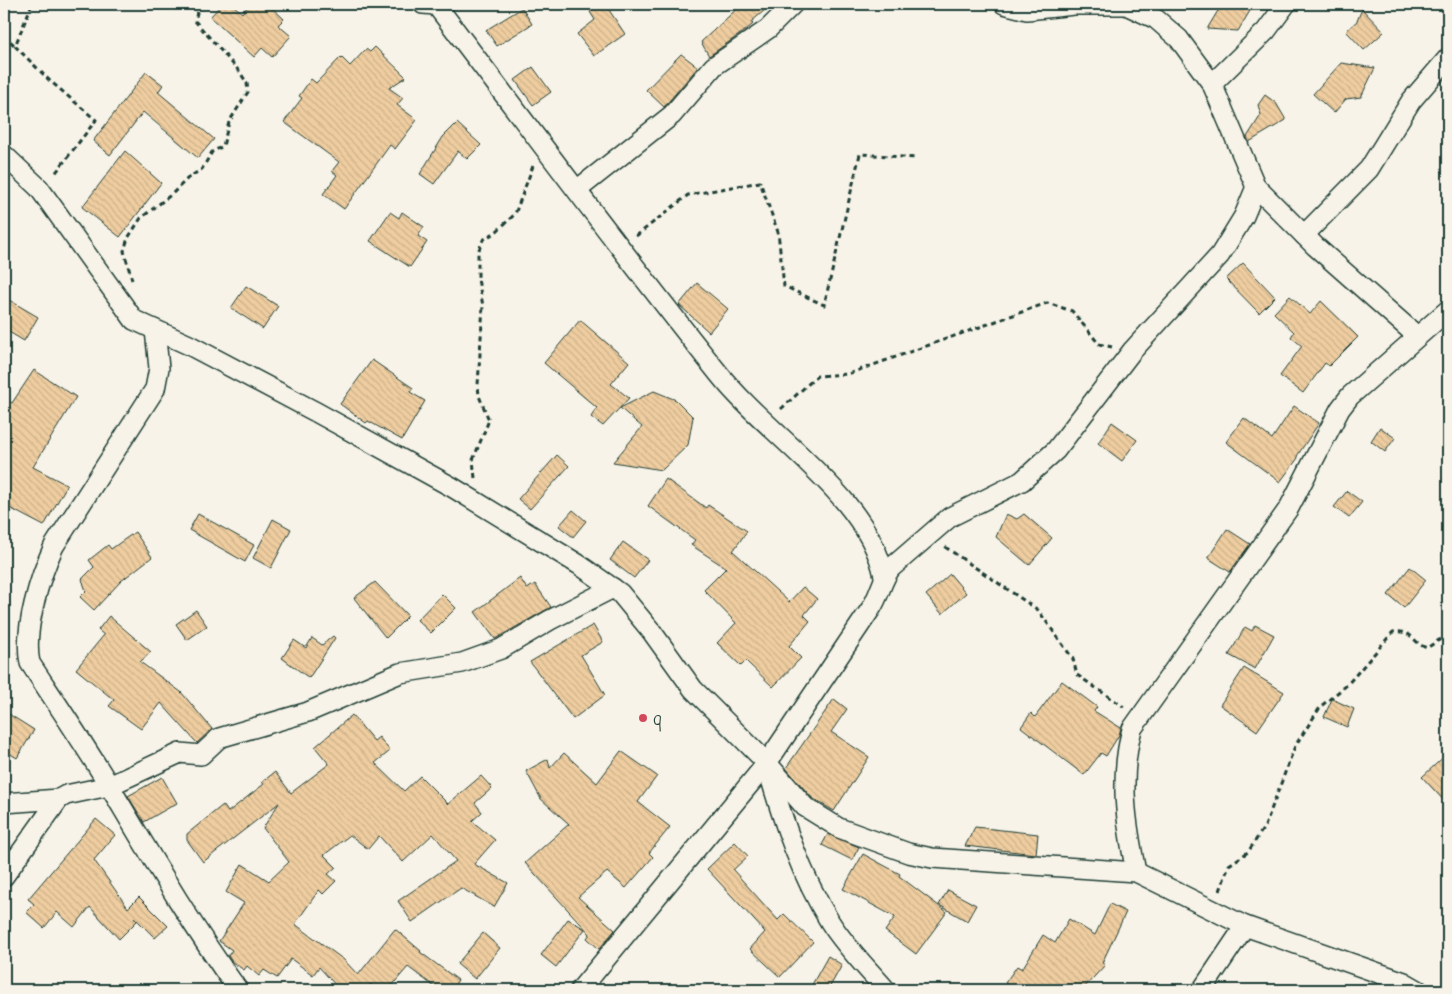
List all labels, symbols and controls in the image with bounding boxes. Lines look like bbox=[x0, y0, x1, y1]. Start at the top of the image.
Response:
place label: q bbox=[653, 706, 661, 735]
marker: q bbox=[637, 712, 649, 724]

